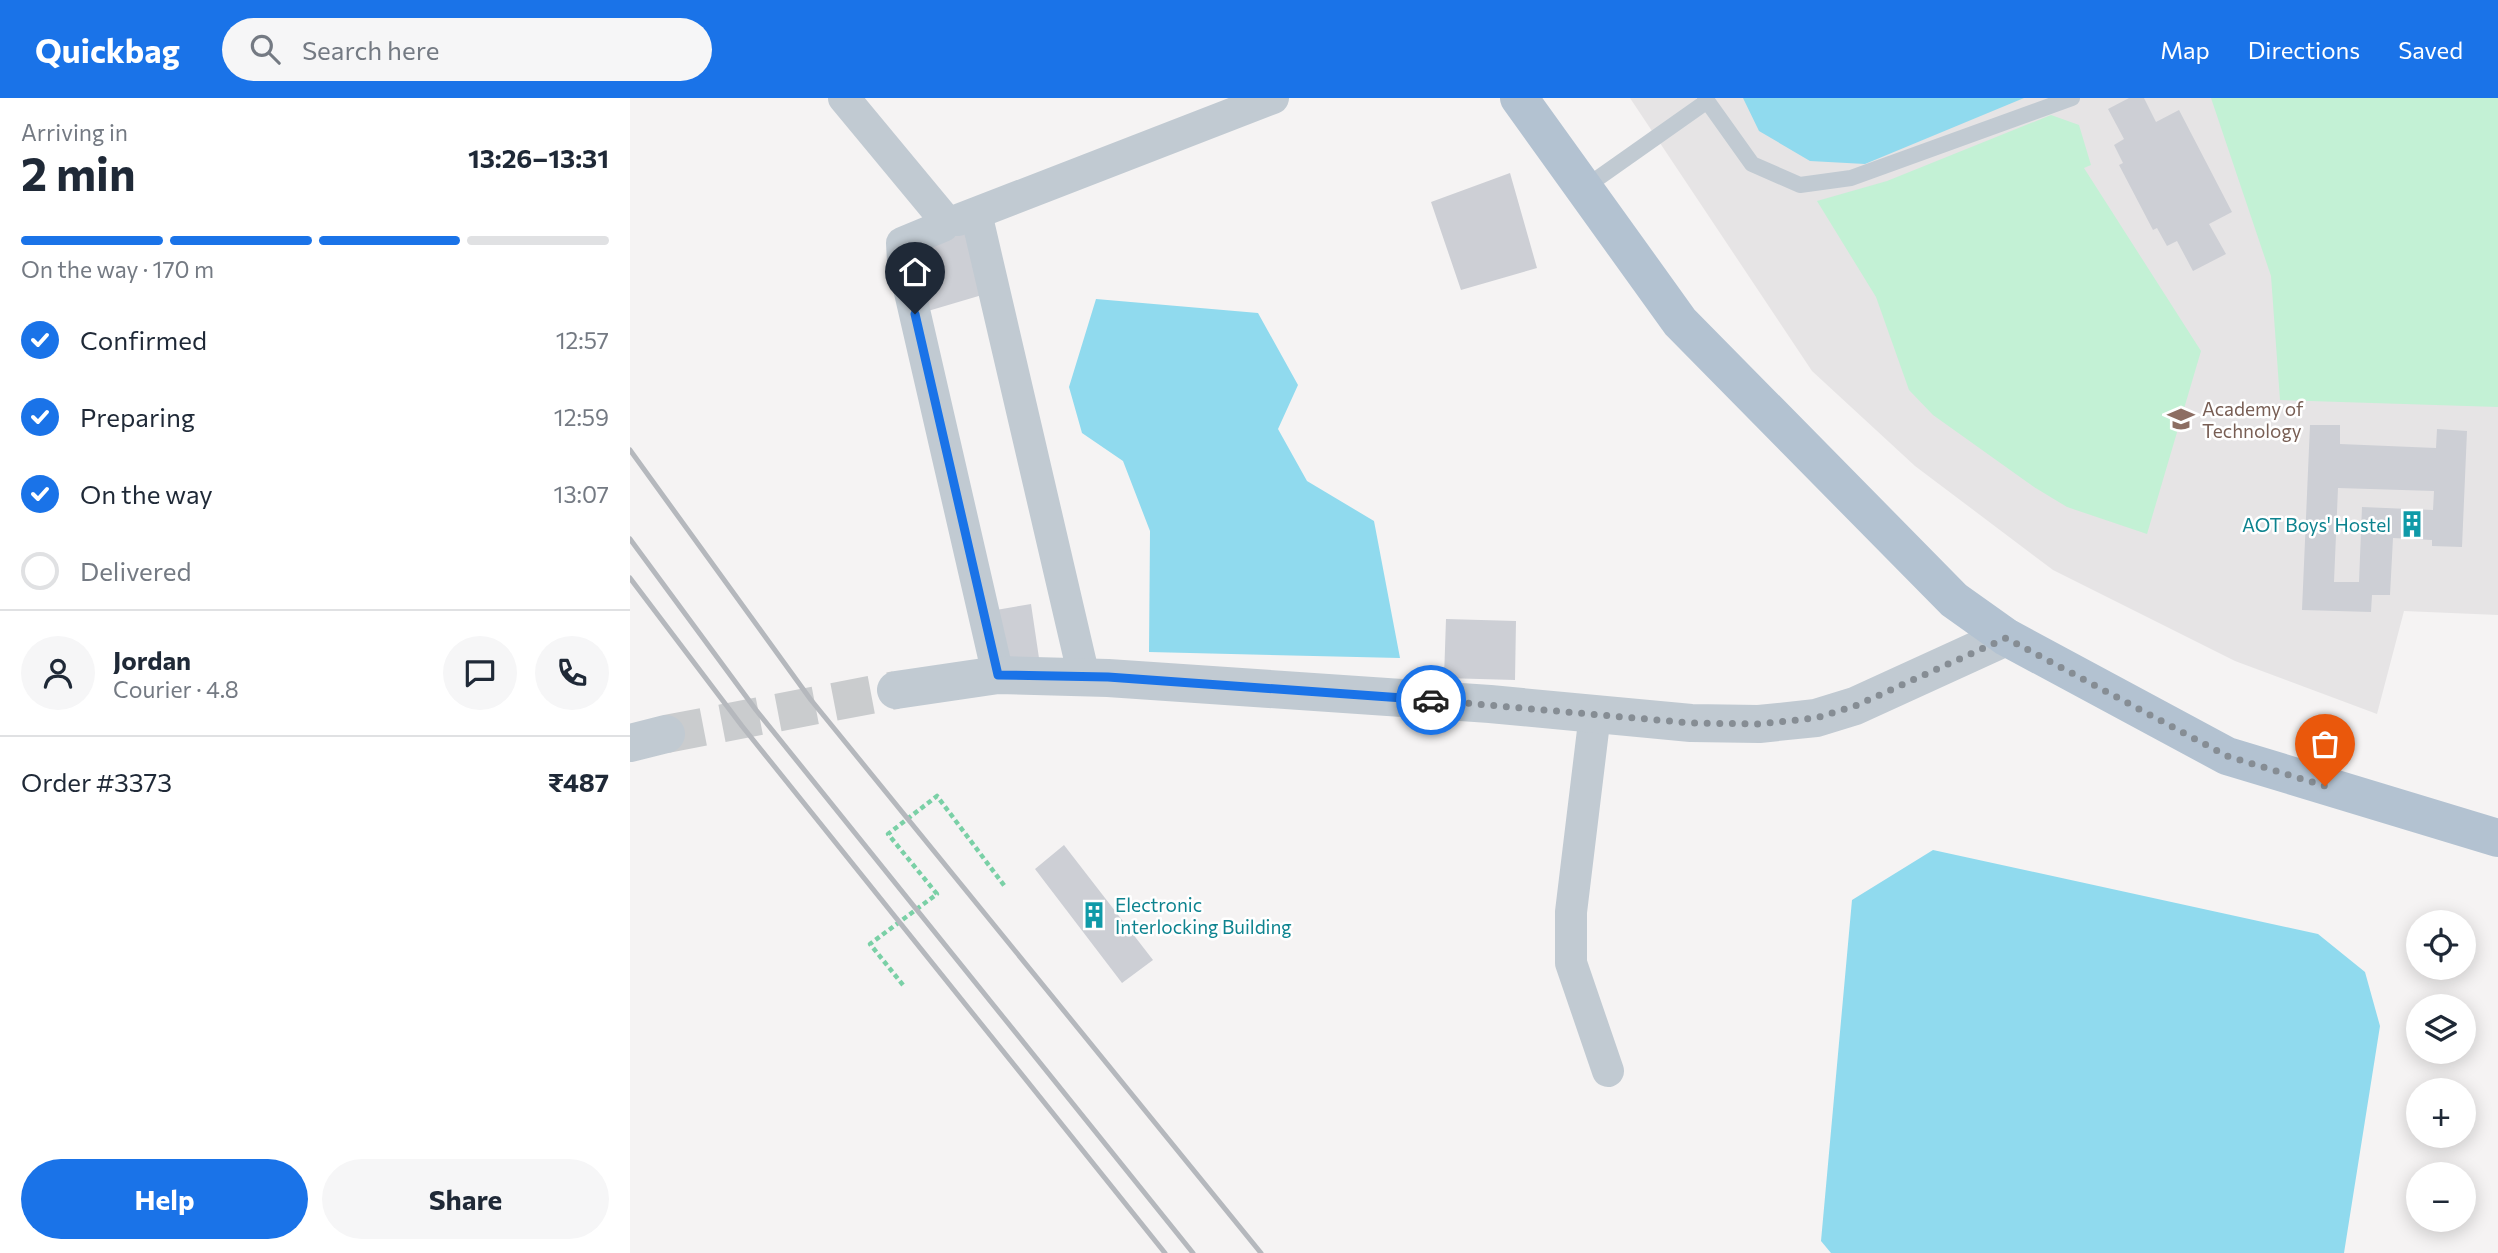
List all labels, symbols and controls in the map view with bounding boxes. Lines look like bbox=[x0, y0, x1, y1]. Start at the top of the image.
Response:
search box bbox=[222, 18, 712, 81]
text: Quickbag bbox=[35, 29, 180, 70]
icon: search bbox=[246, 30, 284, 68]
text: Search here bbox=[302, 34, 439, 65]
text: Map bbox=[2160, 35, 2210, 64]
text: Directions bbox=[2248, 35, 2360, 64]
text: Saved bbox=[2398, 35, 2463, 64]
text: Arriving in bbox=[21, 118, 128, 146]
text: 13:26–13:31 bbox=[468, 142, 609, 173]
text: 2 min bbox=[21, 144, 136, 200]
pin bbox=[885, 242, 945, 314]
icon: home bbox=[896, 253, 934, 291]
text: On the way · 170 m bbox=[21, 255, 214, 283]
icon: check bbox=[21, 321, 59, 359]
text: Confirmed bbox=[80, 324, 207, 355]
text: 12:57 bbox=[556, 326, 609, 354]
place label: Academy of Technology bbox=[2202, 397, 2304, 442]
icon: check bbox=[21, 398, 59, 436]
text: Preparing bbox=[80, 401, 195, 432]
text: 12:59 bbox=[554, 403, 609, 431]
school or university icon: Academy of Technology bbox=[2166, 404, 2196, 434]
icon: check bbox=[21, 475, 59, 513]
text: On the way bbox=[80, 478, 213, 509]
text: 13:07 bbox=[554, 480, 609, 508]
building icon: AOT Boys' Hostel bbox=[2397, 509, 2427, 539]
place label: AOT Boys' Hostel bbox=[2242, 513, 2391, 536]
text: Delivered bbox=[80, 555, 191, 586]
button: person bbox=[21, 636, 95, 710]
button: chat bbox=[443, 636, 517, 710]
button: phone bbox=[535, 636, 609, 710]
text: Jordan bbox=[113, 644, 191, 675]
courier bbox=[1396, 665, 1466, 735]
text: Courier · 4.8 bbox=[113, 675, 239, 703]
icon: car bbox=[1412, 681, 1450, 719]
pin bbox=[2295, 714, 2355, 786]
icon: bag bbox=[2306, 725, 2344, 763]
text: Order #3373 bbox=[21, 766, 172, 797]
text: ₹487 bbox=[548, 766, 609, 797]
place label: Electronic Interlocking Building bbox=[1115, 893, 1292, 938]
building icon: Electronic Interlocking Building bbox=[1079, 900, 1109, 930]
map controls bbox=[2406, 910, 2476, 1232]
button: locate bbox=[2406, 910, 2476, 980]
button: layers bbox=[2406, 994, 2476, 1064]
button: + bbox=[2406, 1078, 2476, 1148]
button: Help bbox=[21, 1159, 308, 1239]
button: Share bbox=[322, 1159, 609, 1239]
button: − bbox=[2406, 1162, 2476, 1232]

